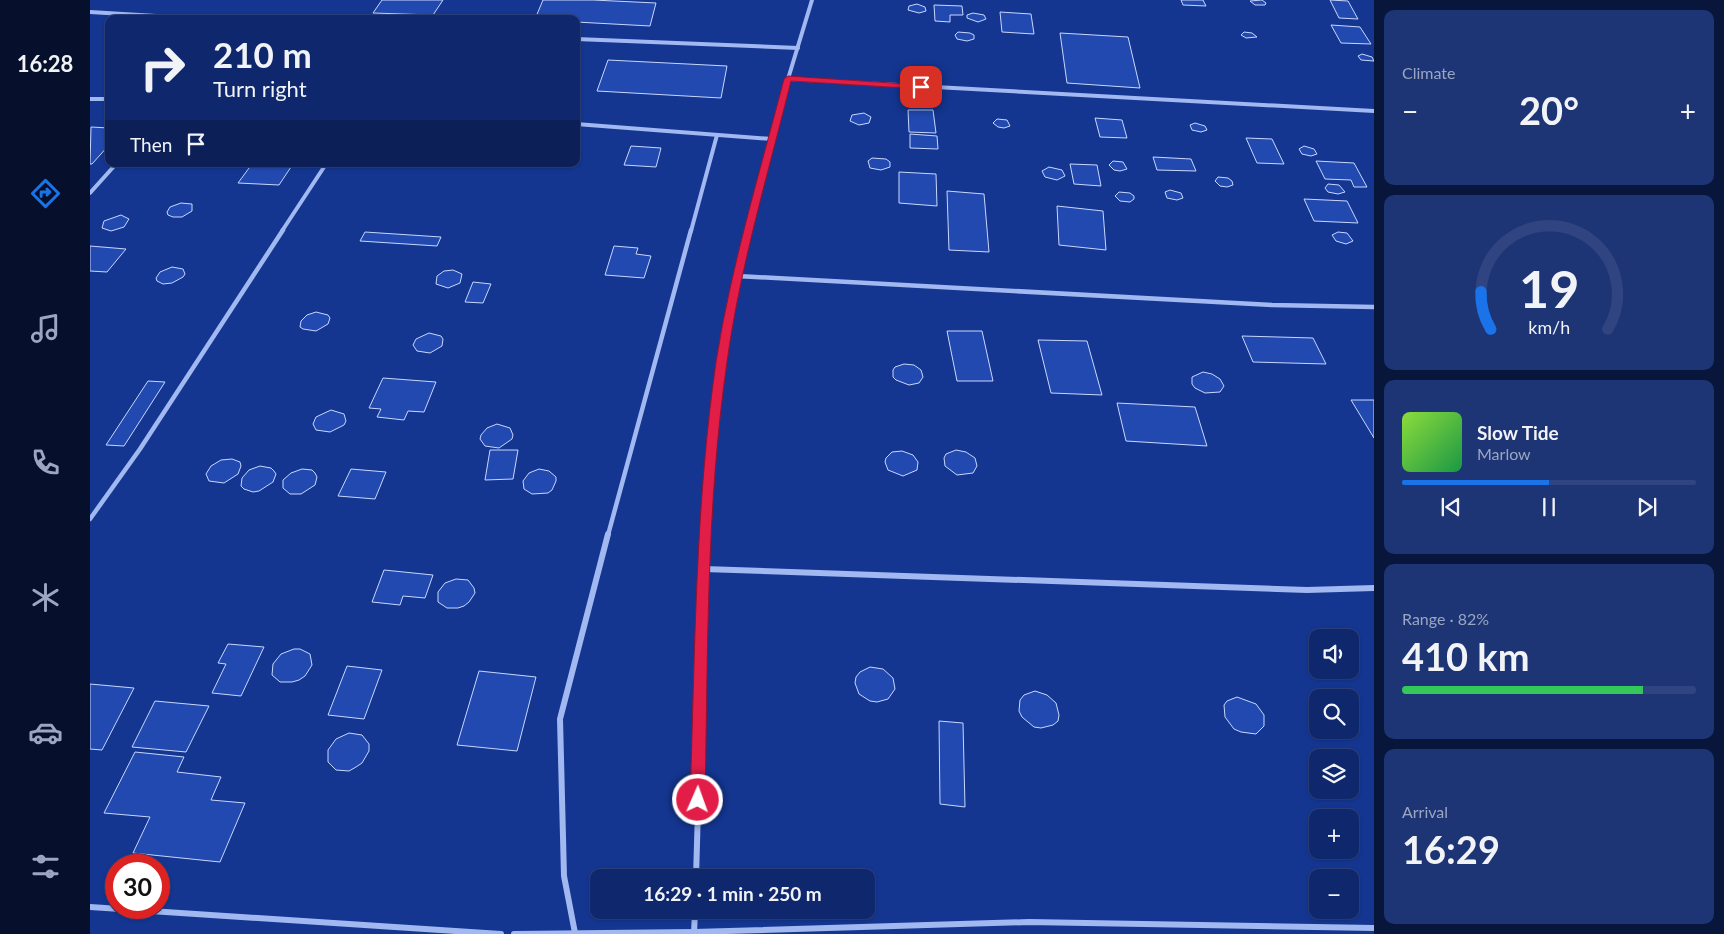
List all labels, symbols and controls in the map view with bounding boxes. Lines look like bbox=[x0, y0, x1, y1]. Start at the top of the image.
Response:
text: 210 m bbox=[213, 33, 312, 75]
icon: right bbox=[130, 35, 195, 100]
text: 16:28 bbox=[17, 50, 73, 77]
text: Climate bbox=[1402, 63, 1455, 82]
pin bbox=[900, 66, 942, 108]
icon: arrive bbox=[907, 73, 935, 101]
text: Turn right bbox=[213, 75, 307, 102]
text: 20° bbox=[1519, 87, 1579, 133]
text: − bbox=[1402, 94, 1418, 128]
text: + bbox=[1680, 94, 1696, 128]
icon: arrive bbox=[182, 130, 210, 158]
text: Then bbox=[130, 133, 172, 156]
icon: directions bbox=[28, 176, 63, 211]
text: 19 bbox=[1519, 257, 1579, 319]
icon: music bbox=[28, 311, 63, 346]
text: km/h bbox=[1528, 316, 1570, 338]
text: Slow Tide bbox=[1477, 421, 1559, 444]
text: Marlow bbox=[1477, 444, 1531, 463]
icon: phone bbox=[28, 445, 63, 480]
icon: previous bbox=[1437, 493, 1465, 521]
icon: pause bbox=[1535, 493, 1563, 521]
icon: next bbox=[1633, 493, 1661, 521]
icon: climate bbox=[28, 580, 63, 615]
text: Range · 82% bbox=[1402, 609, 1489, 628]
map controls bbox=[1309, 629, 1359, 919]
button: sound bbox=[1309, 629, 1359, 679]
text: 410 km bbox=[1402, 633, 1530, 679]
button: search bbox=[1309, 689, 1359, 739]
icon: car bbox=[28, 715, 63, 750]
button: layers bbox=[1309, 749, 1359, 799]
position arrow bbox=[671, 773, 723, 825]
text: Arrival bbox=[1402, 802, 1448, 821]
button: + bbox=[1309, 809, 1359, 859]
text: 16:29 bbox=[1402, 826, 1500, 872]
icon: filters bbox=[28, 849, 63, 884]
speed limit sign: 30 bbox=[105, 854, 170, 919]
button: − bbox=[1309, 869, 1359, 919]
text: 16:29 · 1 min · 250 m bbox=[643, 882, 822, 905]

